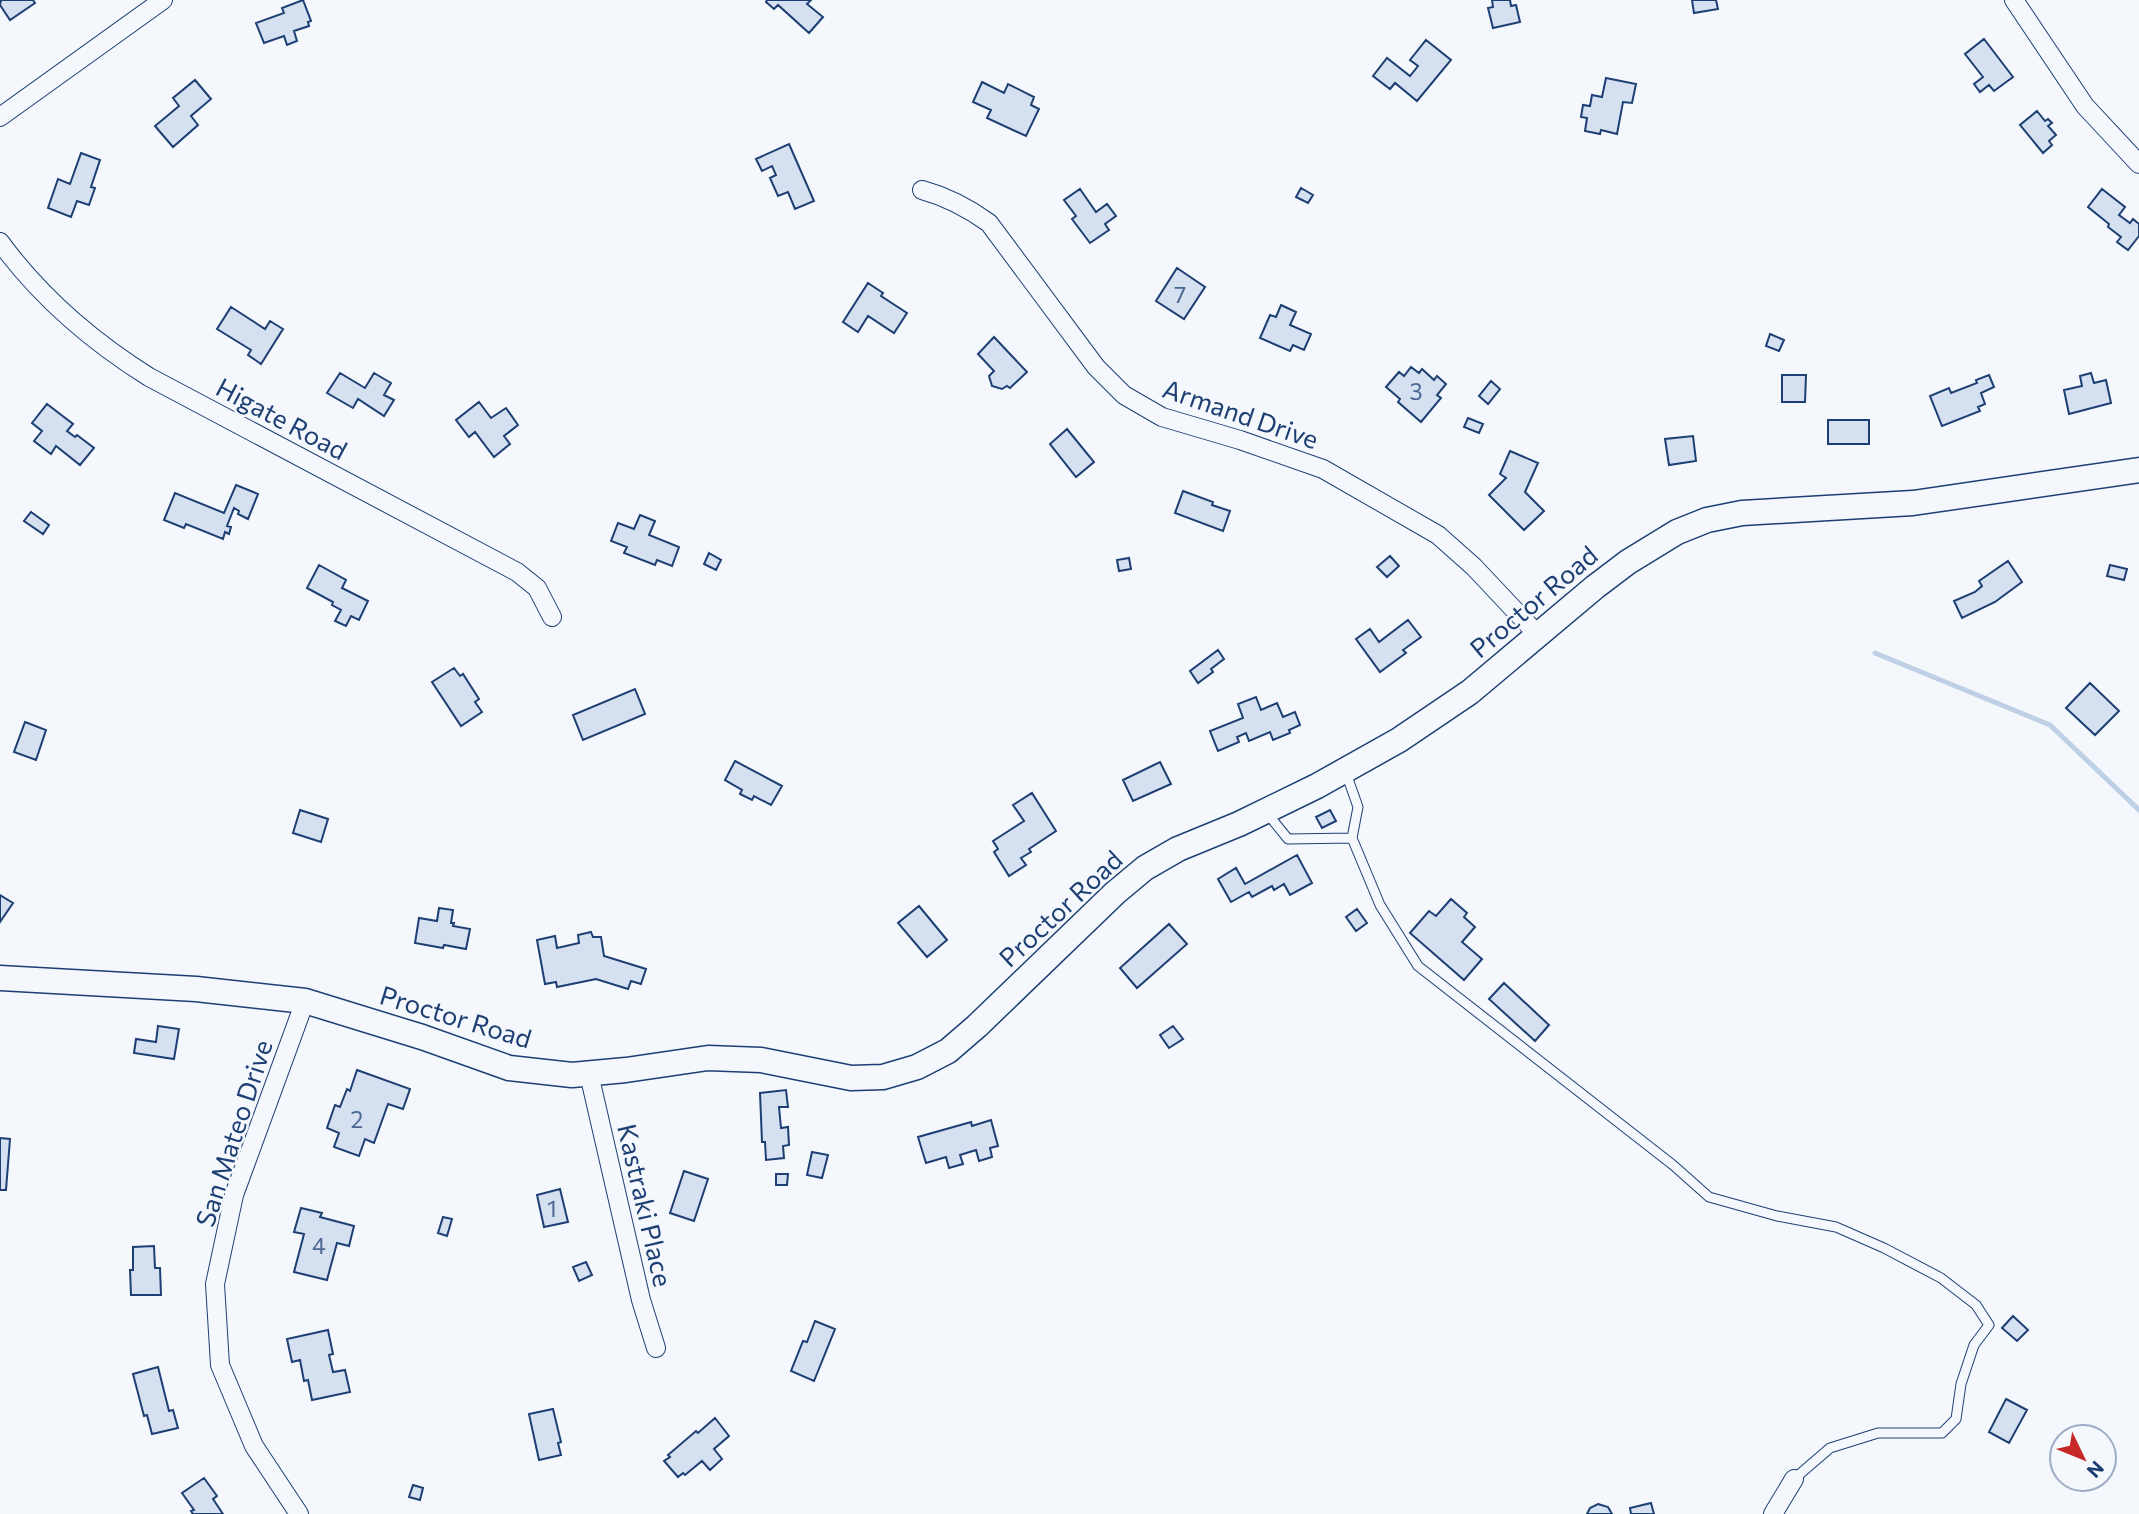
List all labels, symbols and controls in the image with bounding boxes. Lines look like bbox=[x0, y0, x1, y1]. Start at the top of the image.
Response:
house number: 7 bbox=[1174, 280, 1186, 308]
street label: Higate Road bbox=[211, 371, 353, 465]
street label: Armand Drive bbox=[1159, 372, 1323, 454]
house number: 3 bbox=[1409, 377, 1423, 405]
street label: Proctor Road bbox=[1463, 539, 1603, 663]
street label: Proctor Road bbox=[992, 843, 1128, 973]
street label: Proctor Road bbox=[377, 978, 535, 1054]
street label: San Mateo Drive bbox=[188, 1036, 278, 1230]
house number: 2 bbox=[351, 1105, 363, 1133]
street label: Kastraki Place bbox=[612, 1121, 680, 1289]
house number: 1 bbox=[547, 1194, 557, 1222]
house number: 4 bbox=[312, 1231, 326, 1259]
north arrow bbox=[2048, 1423, 2118, 1493]
text: N bbox=[2083, 1457, 2109, 1483]

